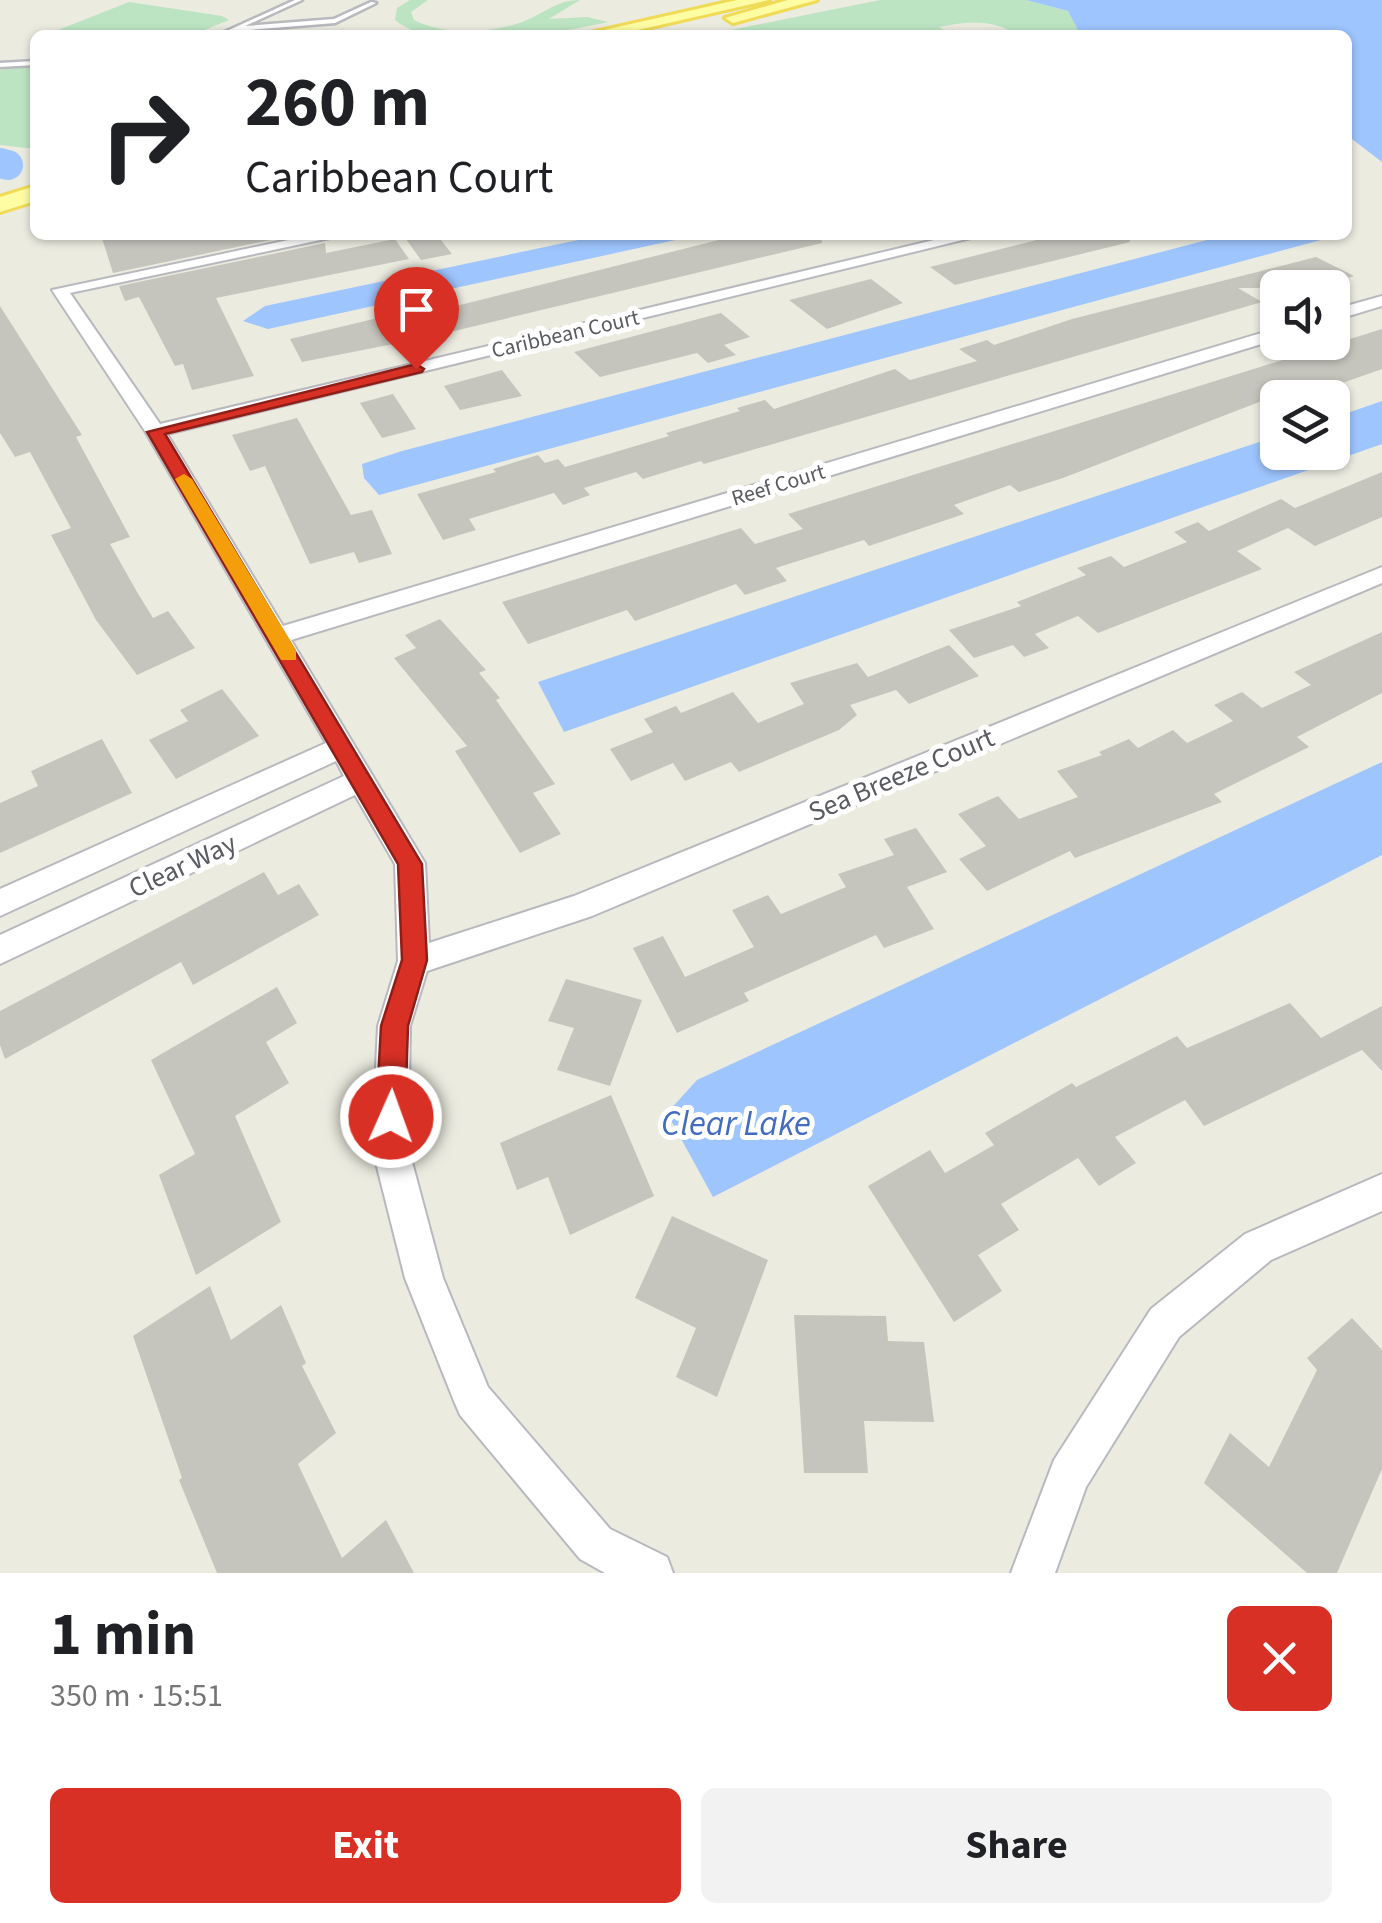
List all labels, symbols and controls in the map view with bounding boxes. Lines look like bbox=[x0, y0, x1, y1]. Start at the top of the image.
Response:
text: 260 m bbox=[245, 53, 430, 153]
icon: right bbox=[80, 70, 210, 200]
text: Caribbean Court bbox=[245, 146, 553, 210]
pin bbox=[374, 267, 459, 370]
map controls bbox=[1260, 270, 1350, 470]
button: sound bbox=[1260, 270, 1350, 360]
icon: arrive bbox=[389, 282, 444, 337]
street label: Caribbean Court bbox=[488, 301, 643, 367]
button: layers bbox=[1260, 380, 1350, 470]
street label: Reef Court bbox=[728, 455, 830, 514]
street label: Sea Breeze Court bbox=[802, 718, 1001, 832]
street label: Clear Way bbox=[122, 824, 243, 908]
position arrow bbox=[339, 1065, 443, 1169]
water label: Clear Lake bbox=[661, 1099, 811, 1149]
text: 1 min bbox=[50, 1593, 196, 1678]
button: close bbox=[1227, 1606, 1332, 1711]
text: 350 m · 15:51 bbox=[50, 1673, 223, 1719]
button: Exit bbox=[50, 1788, 681, 1903]
button: Share bbox=[701, 1788, 1332, 1903]

